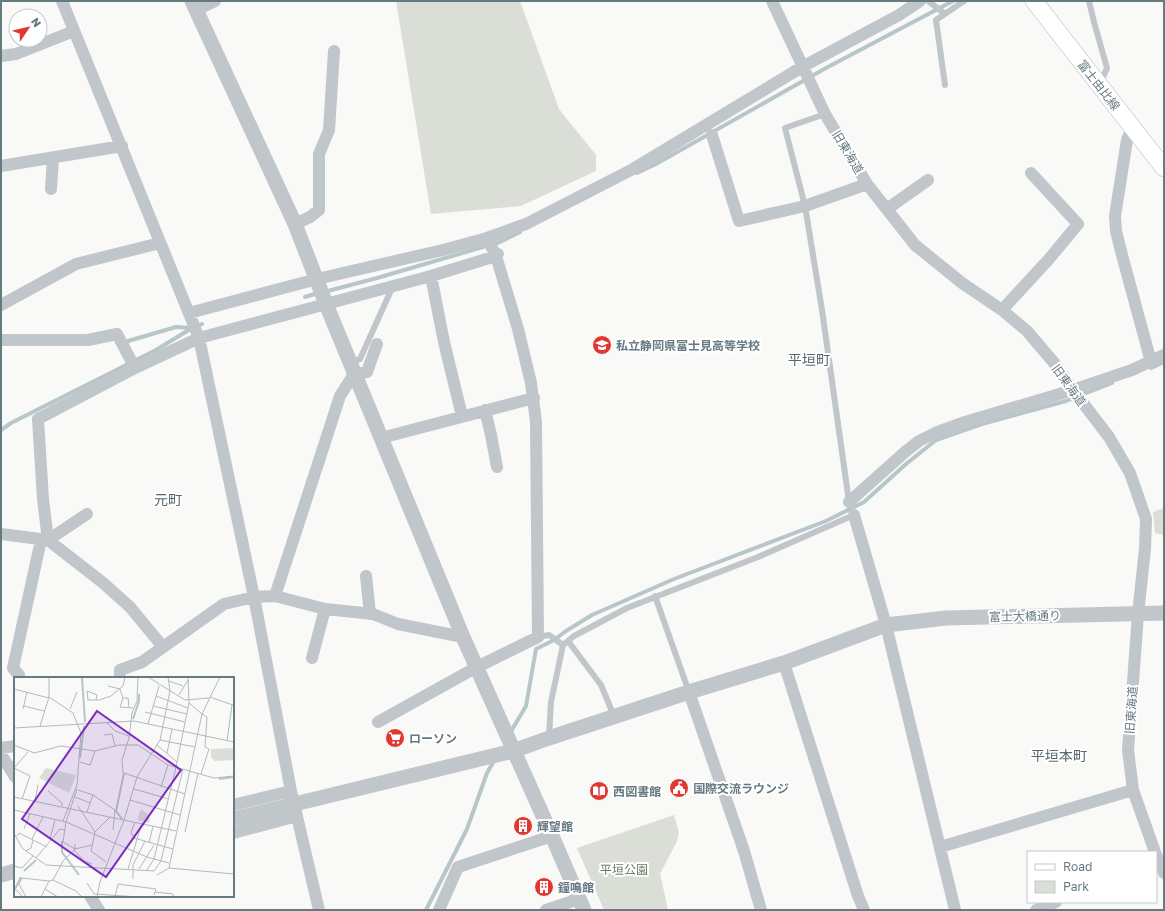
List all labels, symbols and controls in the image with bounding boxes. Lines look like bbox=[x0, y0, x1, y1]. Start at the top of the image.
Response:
north arrow bbox=[8, 8, 48, 48]
text: N bbox=[29, 15, 44, 29]
street label: 富士由比線 bbox=[1075, 57, 1123, 113]
street label: 旧東海道 bbox=[829, 128, 867, 176]
school or university icon: 私立静岡県富士見高等学校 bbox=[591, 334, 613, 356]
place label: 私立静岡県富士見高等学校 bbox=[616, 338, 760, 353]
district label: 平垣町 bbox=[788, 351, 830, 368]
street label: 旧東海道 bbox=[1049, 361, 1089, 409]
district label: 元町 bbox=[154, 491, 182, 508]
street label: 富士大橋通り bbox=[989, 608, 1061, 624]
inset map bbox=[14, 677, 234, 897]
street label: 旧東海道 bbox=[1122, 686, 1140, 734]
supermarket icon: ローソン bbox=[384, 727, 406, 749]
place label: ローソン bbox=[409, 731, 457, 746]
district label: 平垣本町 bbox=[1031, 747, 1087, 764]
public building icon: 国際交流ラウンジ bbox=[668, 777, 690, 799]
library icon: 西図書館 bbox=[588, 780, 610, 802]
place label: 国際交流ラウンジ bbox=[693, 781, 789, 796]
place label: 西図書館 bbox=[613, 784, 661, 799]
building icon: 輝望館 bbox=[512, 815, 534, 837]
place label: 輝望館 bbox=[537, 819, 573, 834]
legend bbox=[1027, 851, 1157, 903]
text: Road bbox=[1063, 859, 1092, 874]
park label: 平垣公園 bbox=[600, 862, 648, 877]
building icon: 鐘鳴館 bbox=[533, 876, 555, 898]
text: Park bbox=[1063, 879, 1089, 894]
place label: 鐘鳴館 bbox=[557, 880, 594, 895]

